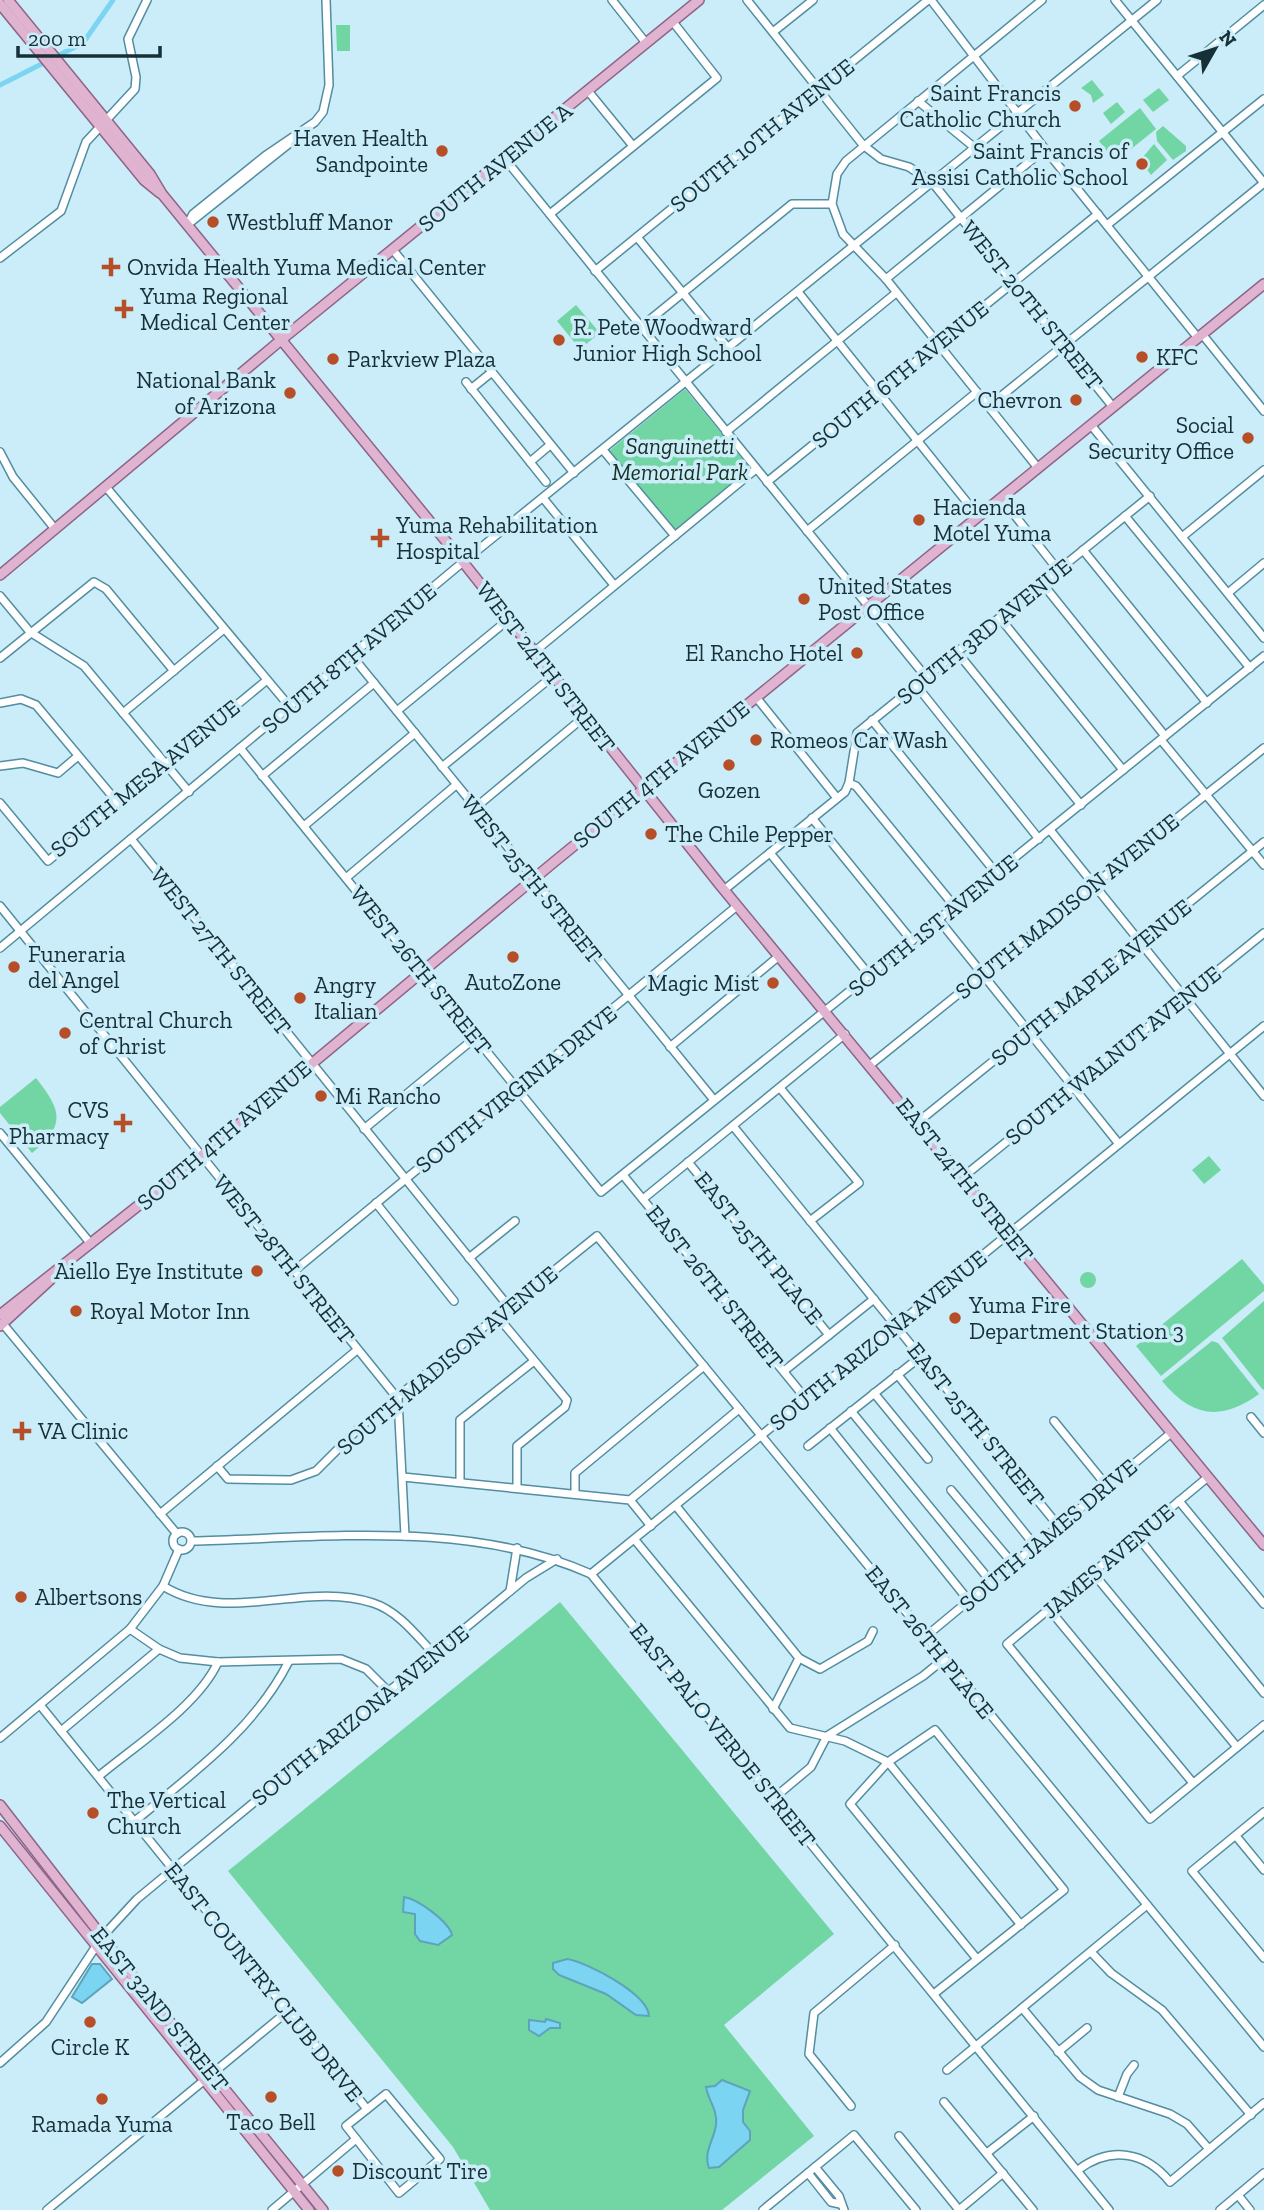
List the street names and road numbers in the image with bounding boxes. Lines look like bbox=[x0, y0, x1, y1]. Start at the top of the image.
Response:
street label: SOUTH 10TH AVENUE bbox=[664, 52, 860, 218]
street label: SOUTH AVENUE A bbox=[412, 96, 578, 238]
street label: WEST 20TH STREET bbox=[955, 215, 1109, 395]
street label: SOUTH 6TH AVENUE bbox=[806, 294, 994, 454]
street label: SOUTH 3RD AVENUE bbox=[891, 552, 1077, 710]
street label: WEST 24TH STREET bbox=[471, 576, 621, 758]
street label: SOUTH 8TH AVENUE bbox=[256, 577, 442, 739]
street label: SOUTH MESA AVENUE bbox=[45, 693, 245, 863]
street label: SOUTH 4TH AVENUE bbox=[567, 694, 755, 854]
street label: WEST 25TH STREET bbox=[455, 789, 609, 969]
street label: SOUTH MADISON AVENUE bbox=[949, 807, 1185, 1005]
street label: SOUTH 1ST AVENUE bbox=[842, 848, 1024, 1002]
street label: WEST 27TH STREET bbox=[145, 861, 297, 1041]
street label: WEST 26TH STREET bbox=[344, 880, 498, 1060]
street label: SOUTH MAPLE AVENUE bbox=[985, 893, 1197, 1071]
street label: SOUTH WALNUT AVENUE bbox=[999, 959, 1227, 1151]
street label: SOUTH VIRGINIA DRIVE bbox=[410, 999, 622, 1179]
street label: SOUTH 4TH AVENUE bbox=[131, 1054, 317, 1216]
street label: EAST 24TH STREET bbox=[890, 1093, 1040, 1267]
street label: EAST 25TH PLACE bbox=[689, 1166, 829, 1330]
street label: WEST 28TH STREET bbox=[207, 1169, 361, 1349]
street label: EAST 26TH STREET bbox=[640, 1199, 790, 1375]
street label: SOUTH ARIZONA AVENUE bbox=[764, 1244, 992, 1436]
street label: SOUTH MADISON AVENUE bbox=[331, 1259, 563, 1461]
street label: EAST 25TH STREET bbox=[901, 1337, 1051, 1511]
street label: SOUTH JAMES DRIVE bbox=[953, 1452, 1143, 1618]
street label: JAMES AVENUE bbox=[1036, 1498, 1180, 1624]
street label: EAST 26TH PLACE bbox=[860, 1560, 1000, 1724]
street label: EAST PALO VERDE STREET bbox=[624, 1617, 822, 1853]
street label: SOUTH ARIZONA AVENUE bbox=[246, 1619, 474, 1811]
street label: EAST COUNTRY CLUB DRIVE bbox=[159, 1857, 369, 2107]
street label: EAST 32ND STREET bbox=[85, 1921, 235, 2097]

